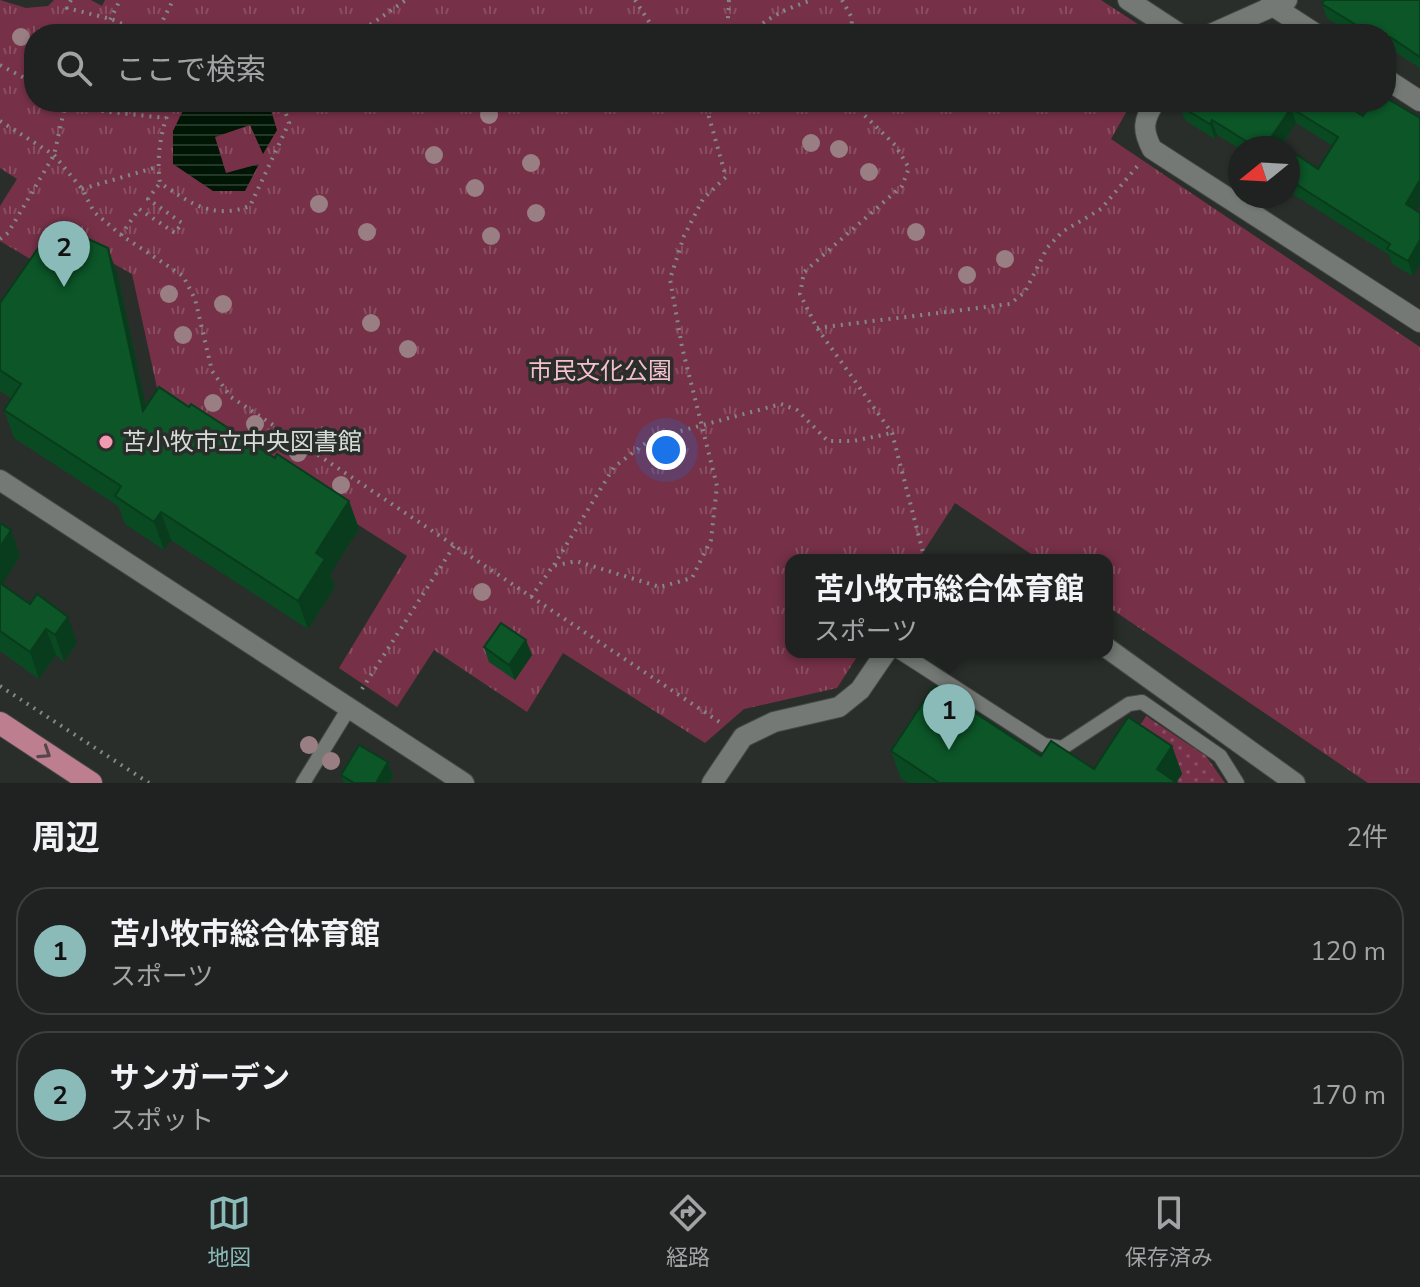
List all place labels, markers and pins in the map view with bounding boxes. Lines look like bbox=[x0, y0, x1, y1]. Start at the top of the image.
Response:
pin: 2 bbox=[38, 221, 90, 287]
place label: 苫小牧市立中央図書館 bbox=[122, 426, 362, 458]
marker: 苫小牧市立中央図書館 bbox=[97, 433, 115, 451]
pin: 1 bbox=[923, 684, 975, 750]

